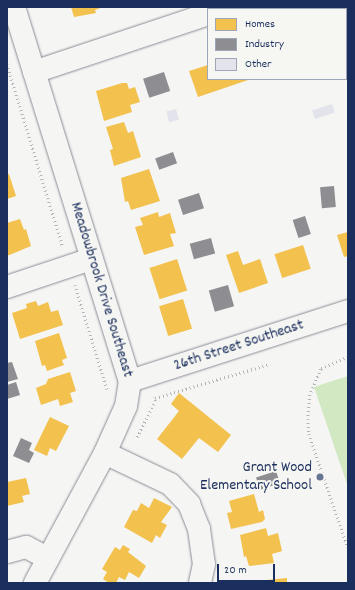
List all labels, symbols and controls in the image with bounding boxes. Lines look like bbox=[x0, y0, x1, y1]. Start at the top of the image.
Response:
legend bbox=[207, 8, 347, 80]
text: Homes bbox=[245, 16, 275, 33]
text: Industry bbox=[245, 36, 284, 53]
text: Other bbox=[245, 56, 272, 73]
street label: Meadowbrook Drive Southeast bbox=[65, 200, 137, 380]
street label: 26th Street Southeast bbox=[171, 316, 307, 376]
place label: Grant Wood Elementary School bbox=[200, 458, 312, 496]
marker: Grant Wood Elementary School bbox=[315, 472, 325, 482]
scale bar bbox=[219, 556, 277, 582]
text: 20 m bbox=[224, 562, 247, 579]

